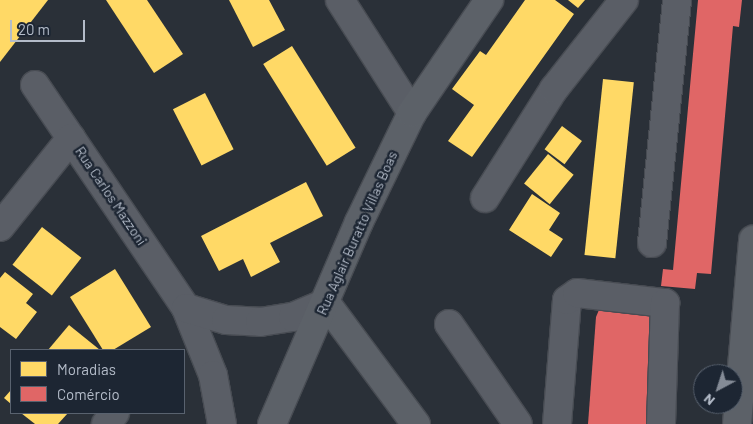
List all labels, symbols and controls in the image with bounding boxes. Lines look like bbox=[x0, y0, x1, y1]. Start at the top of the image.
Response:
scale bar bbox=[12, 10, 88, 42]
text: 20 m bbox=[18, 20, 50, 38]
street label: Rua Carlos Mazzoni bbox=[72, 143, 150, 249]
street label: Rua Aglair Buratto Villas Boas bbox=[313, 149, 401, 317]
legend bbox=[10, 349, 185, 414]
text: Moradias bbox=[57, 360, 116, 378]
north arrow bbox=[693, 364, 743, 414]
text: Comércio bbox=[57, 385, 120, 403]
text: N bbox=[700, 391, 718, 410]

